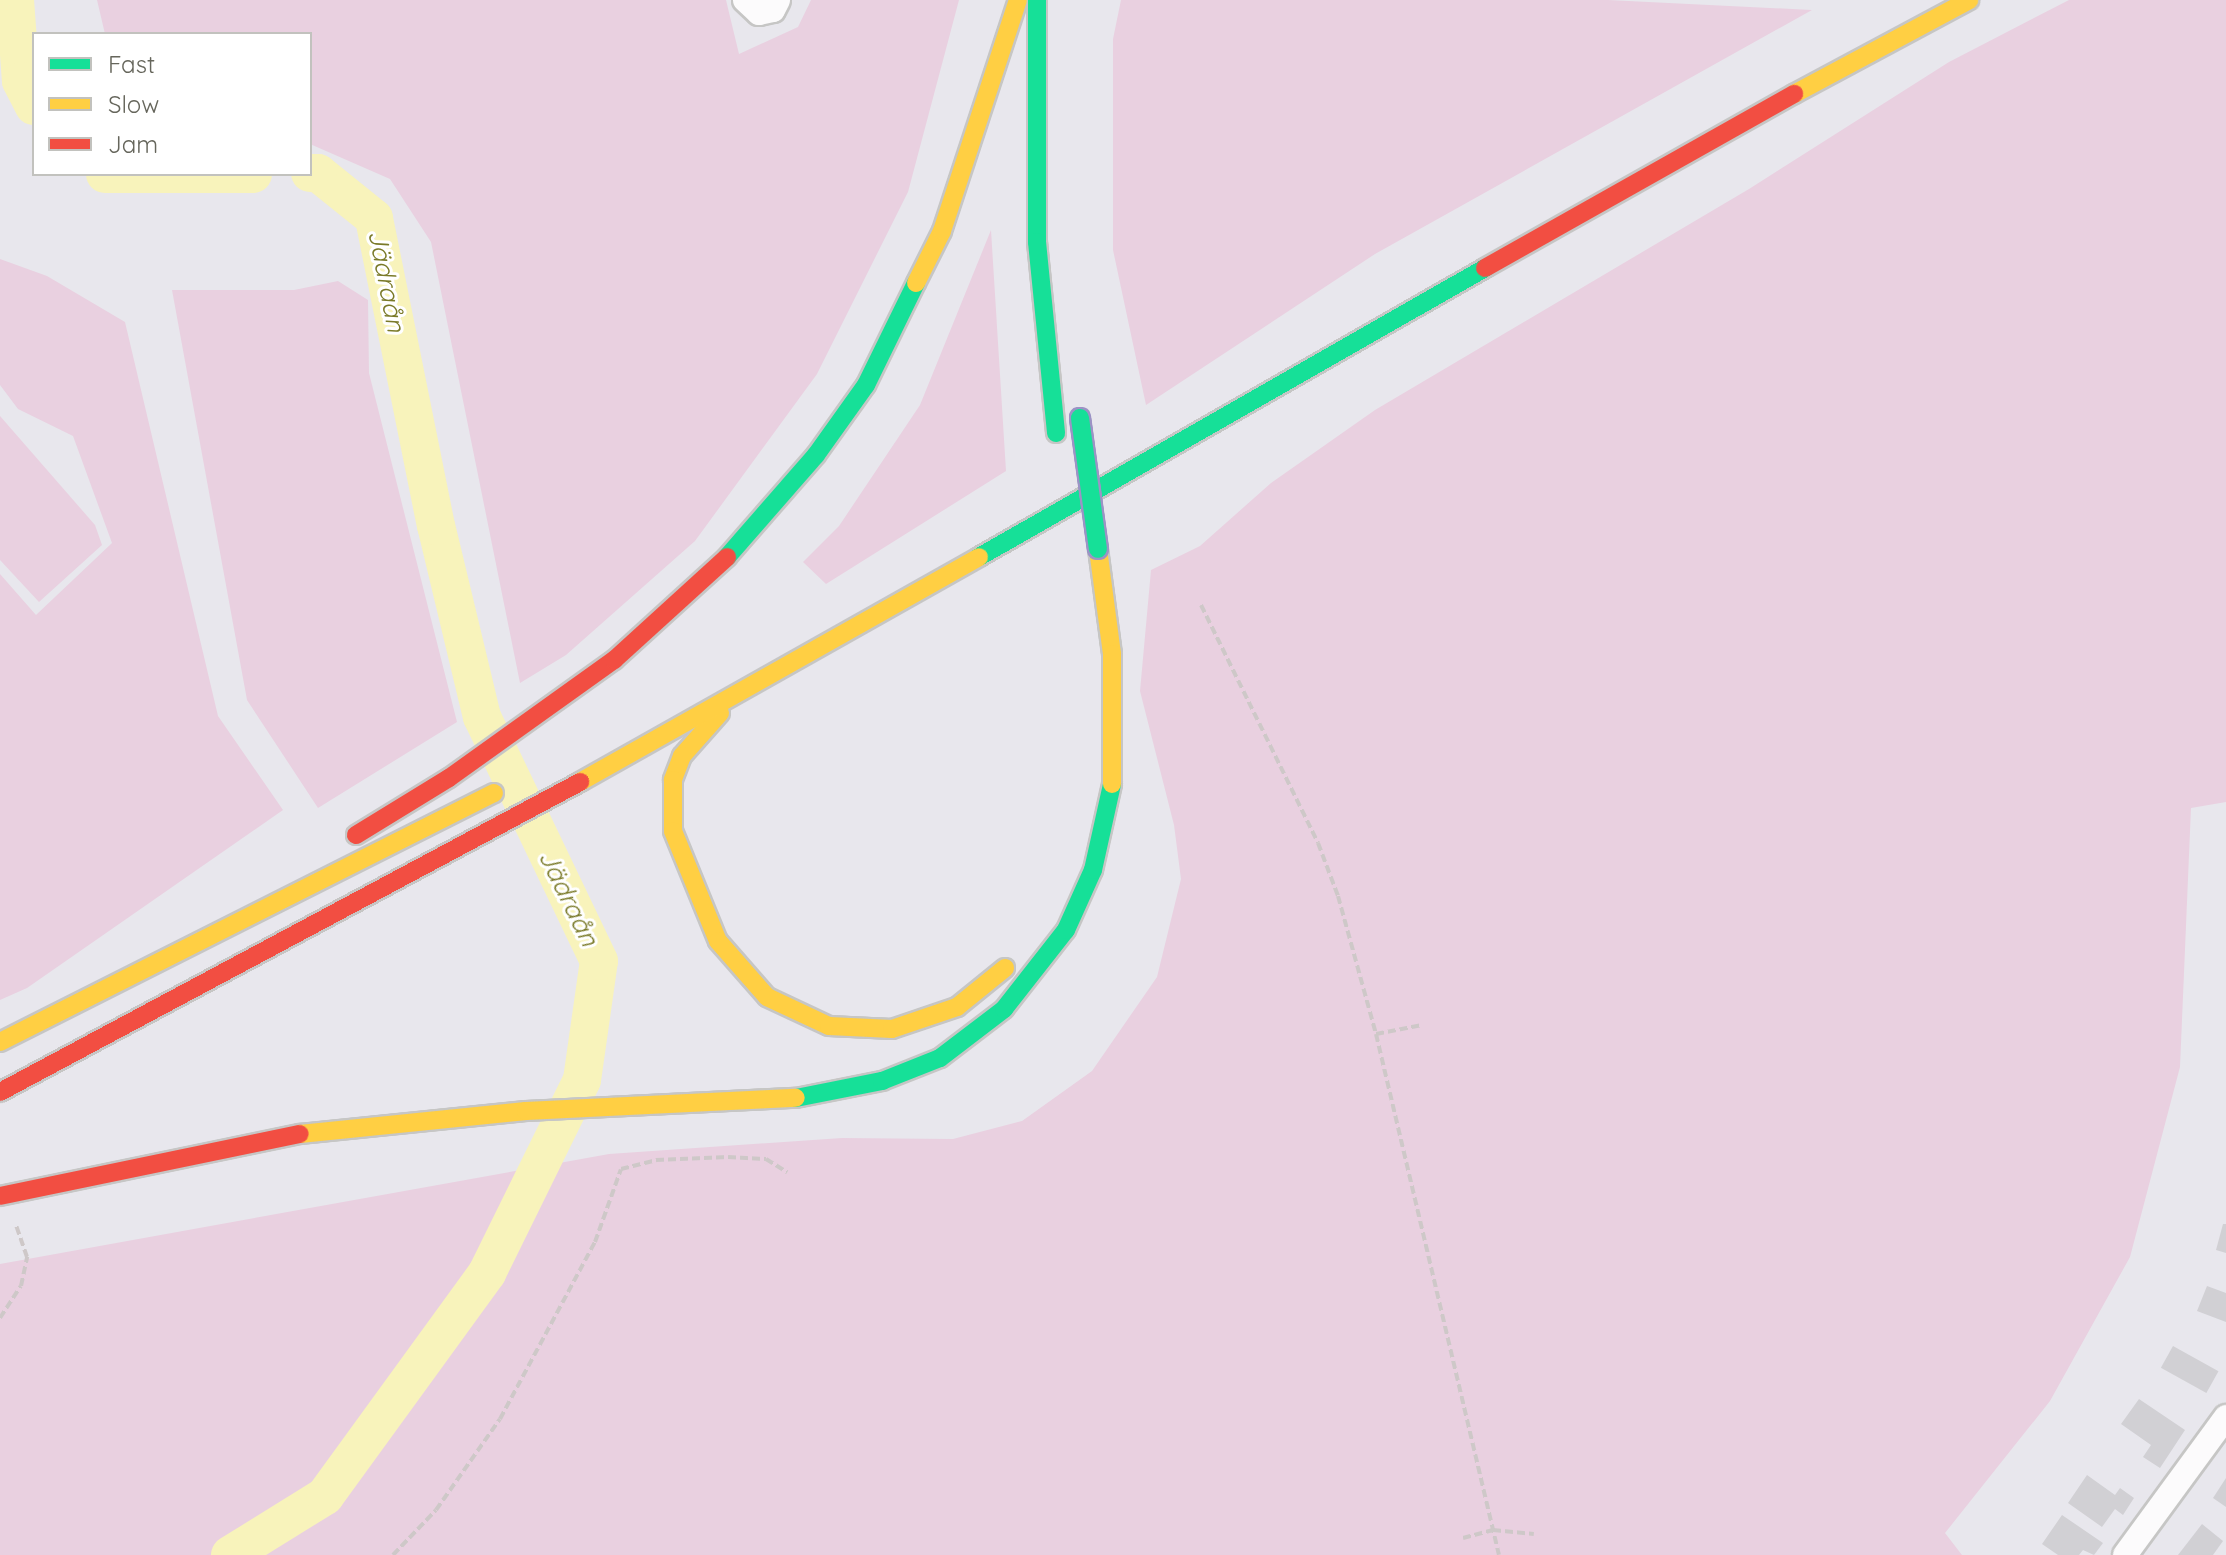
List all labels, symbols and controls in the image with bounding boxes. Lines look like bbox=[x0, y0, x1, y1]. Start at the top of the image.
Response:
legend bbox=[32, 32, 312, 176]
text: Fast bbox=[108, 49, 155, 79]
text: Slow bbox=[108, 89, 159, 119]
text: Jam bbox=[108, 129, 158, 159]
water label: Jädraån bbox=[362, 228, 412, 334]
water label: Jädraån bbox=[532, 845, 606, 951]

